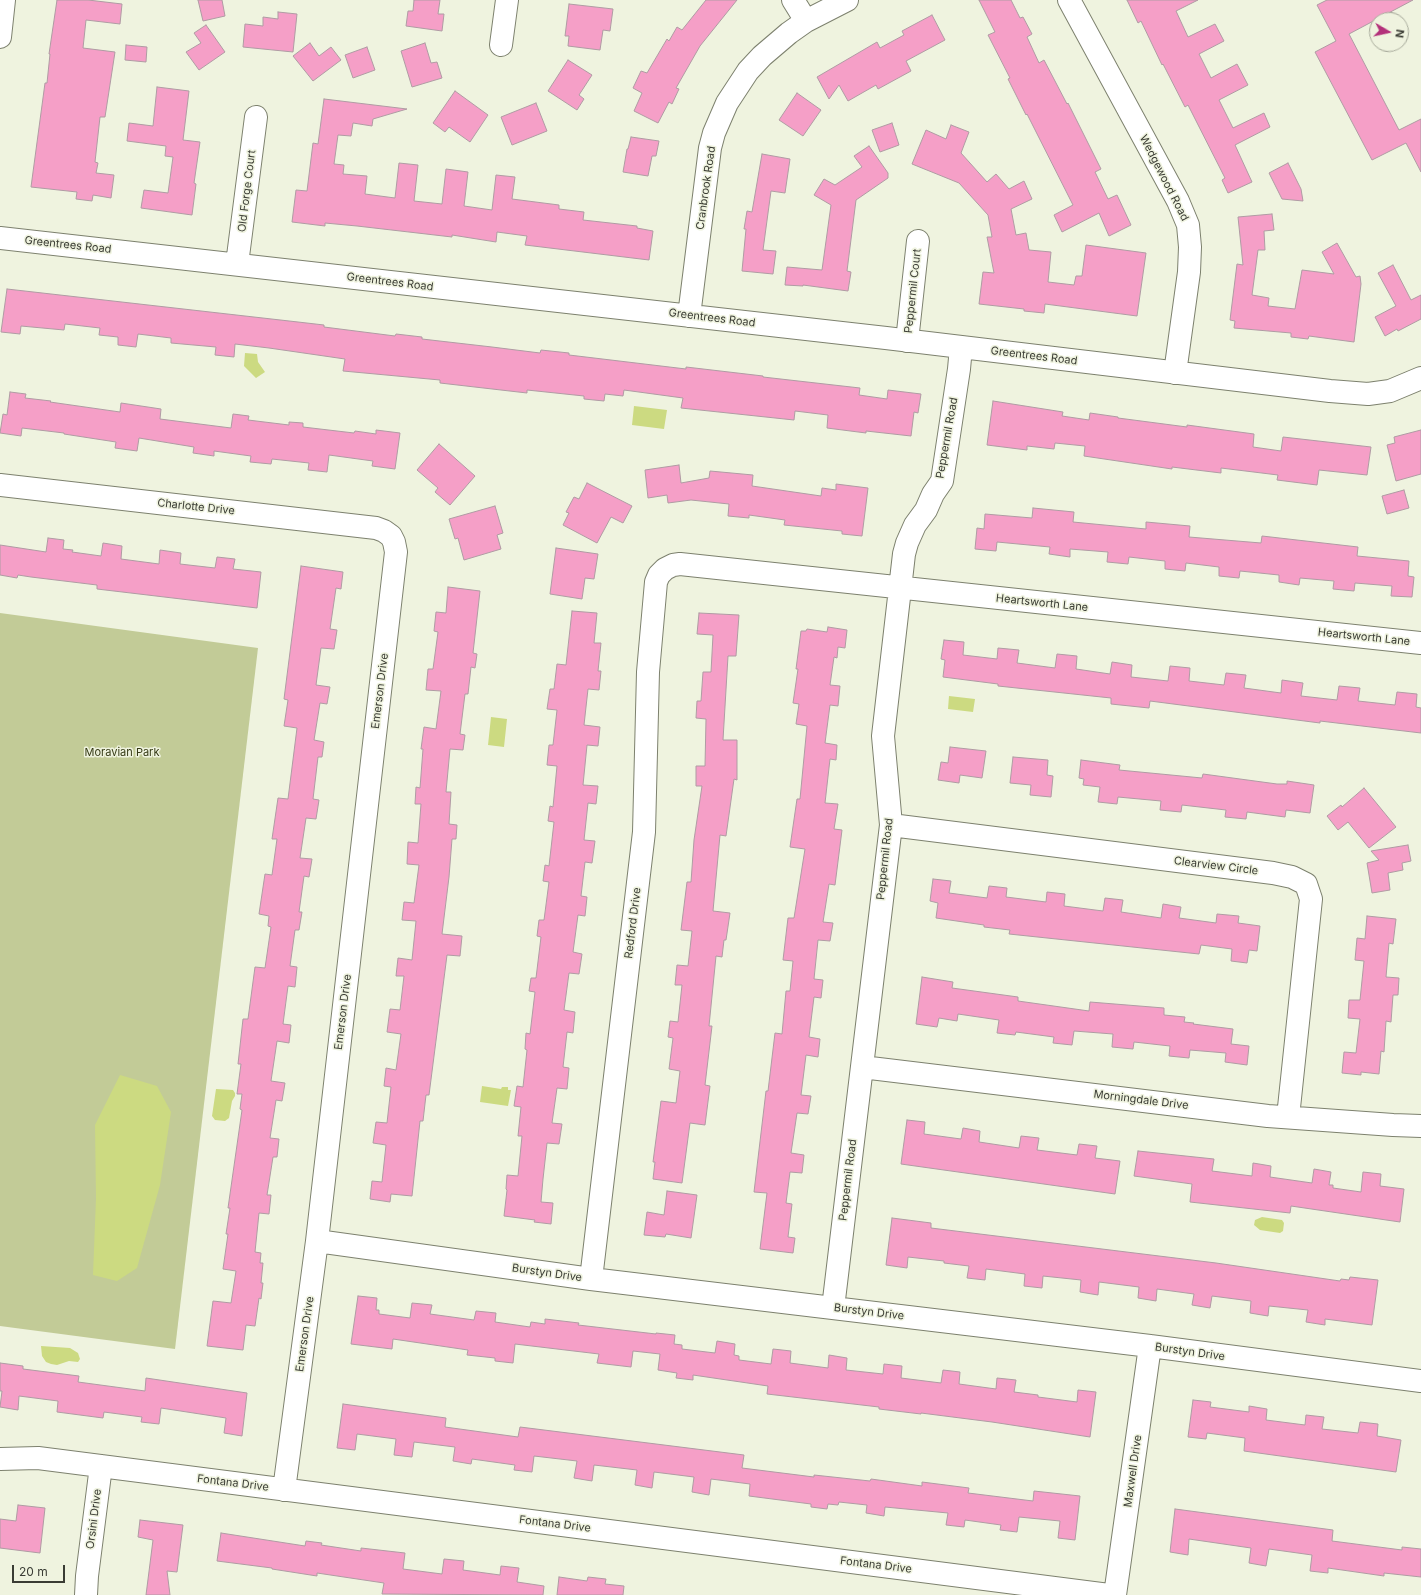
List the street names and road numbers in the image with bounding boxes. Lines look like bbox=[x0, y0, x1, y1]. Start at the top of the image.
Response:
street label: Wedgewood Road bbox=[1137, 133, 1191, 223]
street label: Cranbrook Road bbox=[694, 145, 718, 231]
street label: Old Forge Court bbox=[235, 149, 259, 233]
street label: Greentrees Road bbox=[24, 234, 112, 256]
street label: Peppermil Court bbox=[902, 248, 924, 334]
street label: Greentrees Road bbox=[346, 270, 434, 294]
street label: Greentrees Road bbox=[668, 306, 756, 330]
street label: Greentrees Road bbox=[990, 344, 1078, 368]
street label: Peppermil Road bbox=[933, 396, 961, 480]
street label: Charlotte Drive bbox=[157, 496, 235, 518]
street label: Heartsworth Lane bbox=[995, 592, 1089, 614]
street label: Heartsworth Lane bbox=[1317, 626, 1411, 648]
street label: Emerson Drive bbox=[369, 652, 391, 730]
street label: Peppermil Road bbox=[874, 817, 896, 901]
street label: Clearview Circle bbox=[1173, 854, 1259, 878]
street label: Redford Drive bbox=[622, 887, 644, 959]
street label: Emerson Drive bbox=[332, 973, 354, 1051]
street label: Morningdale Drive bbox=[1093, 1088, 1189, 1112]
street label: Peppermil Road bbox=[836, 1138, 860, 1222]
street label: Burstyn Drive bbox=[511, 1262, 583, 1284]
street label: Emerson Drive bbox=[293, 1295, 317, 1373]
street label: Burstyn Drive bbox=[833, 1301, 905, 1323]
street label: Burstyn Drive bbox=[1154, 1341, 1226, 1363]
street label: Maxwell Drive bbox=[1121, 1434, 1145, 1508]
street label: Fontana Drive bbox=[196, 1472, 270, 1494]
street label: Orsini Drive bbox=[84, 1488, 104, 1550]
street label: Fontana Drive bbox=[518, 1513, 592, 1535]
street label: Fontana Drive bbox=[839, 1554, 913, 1576]

